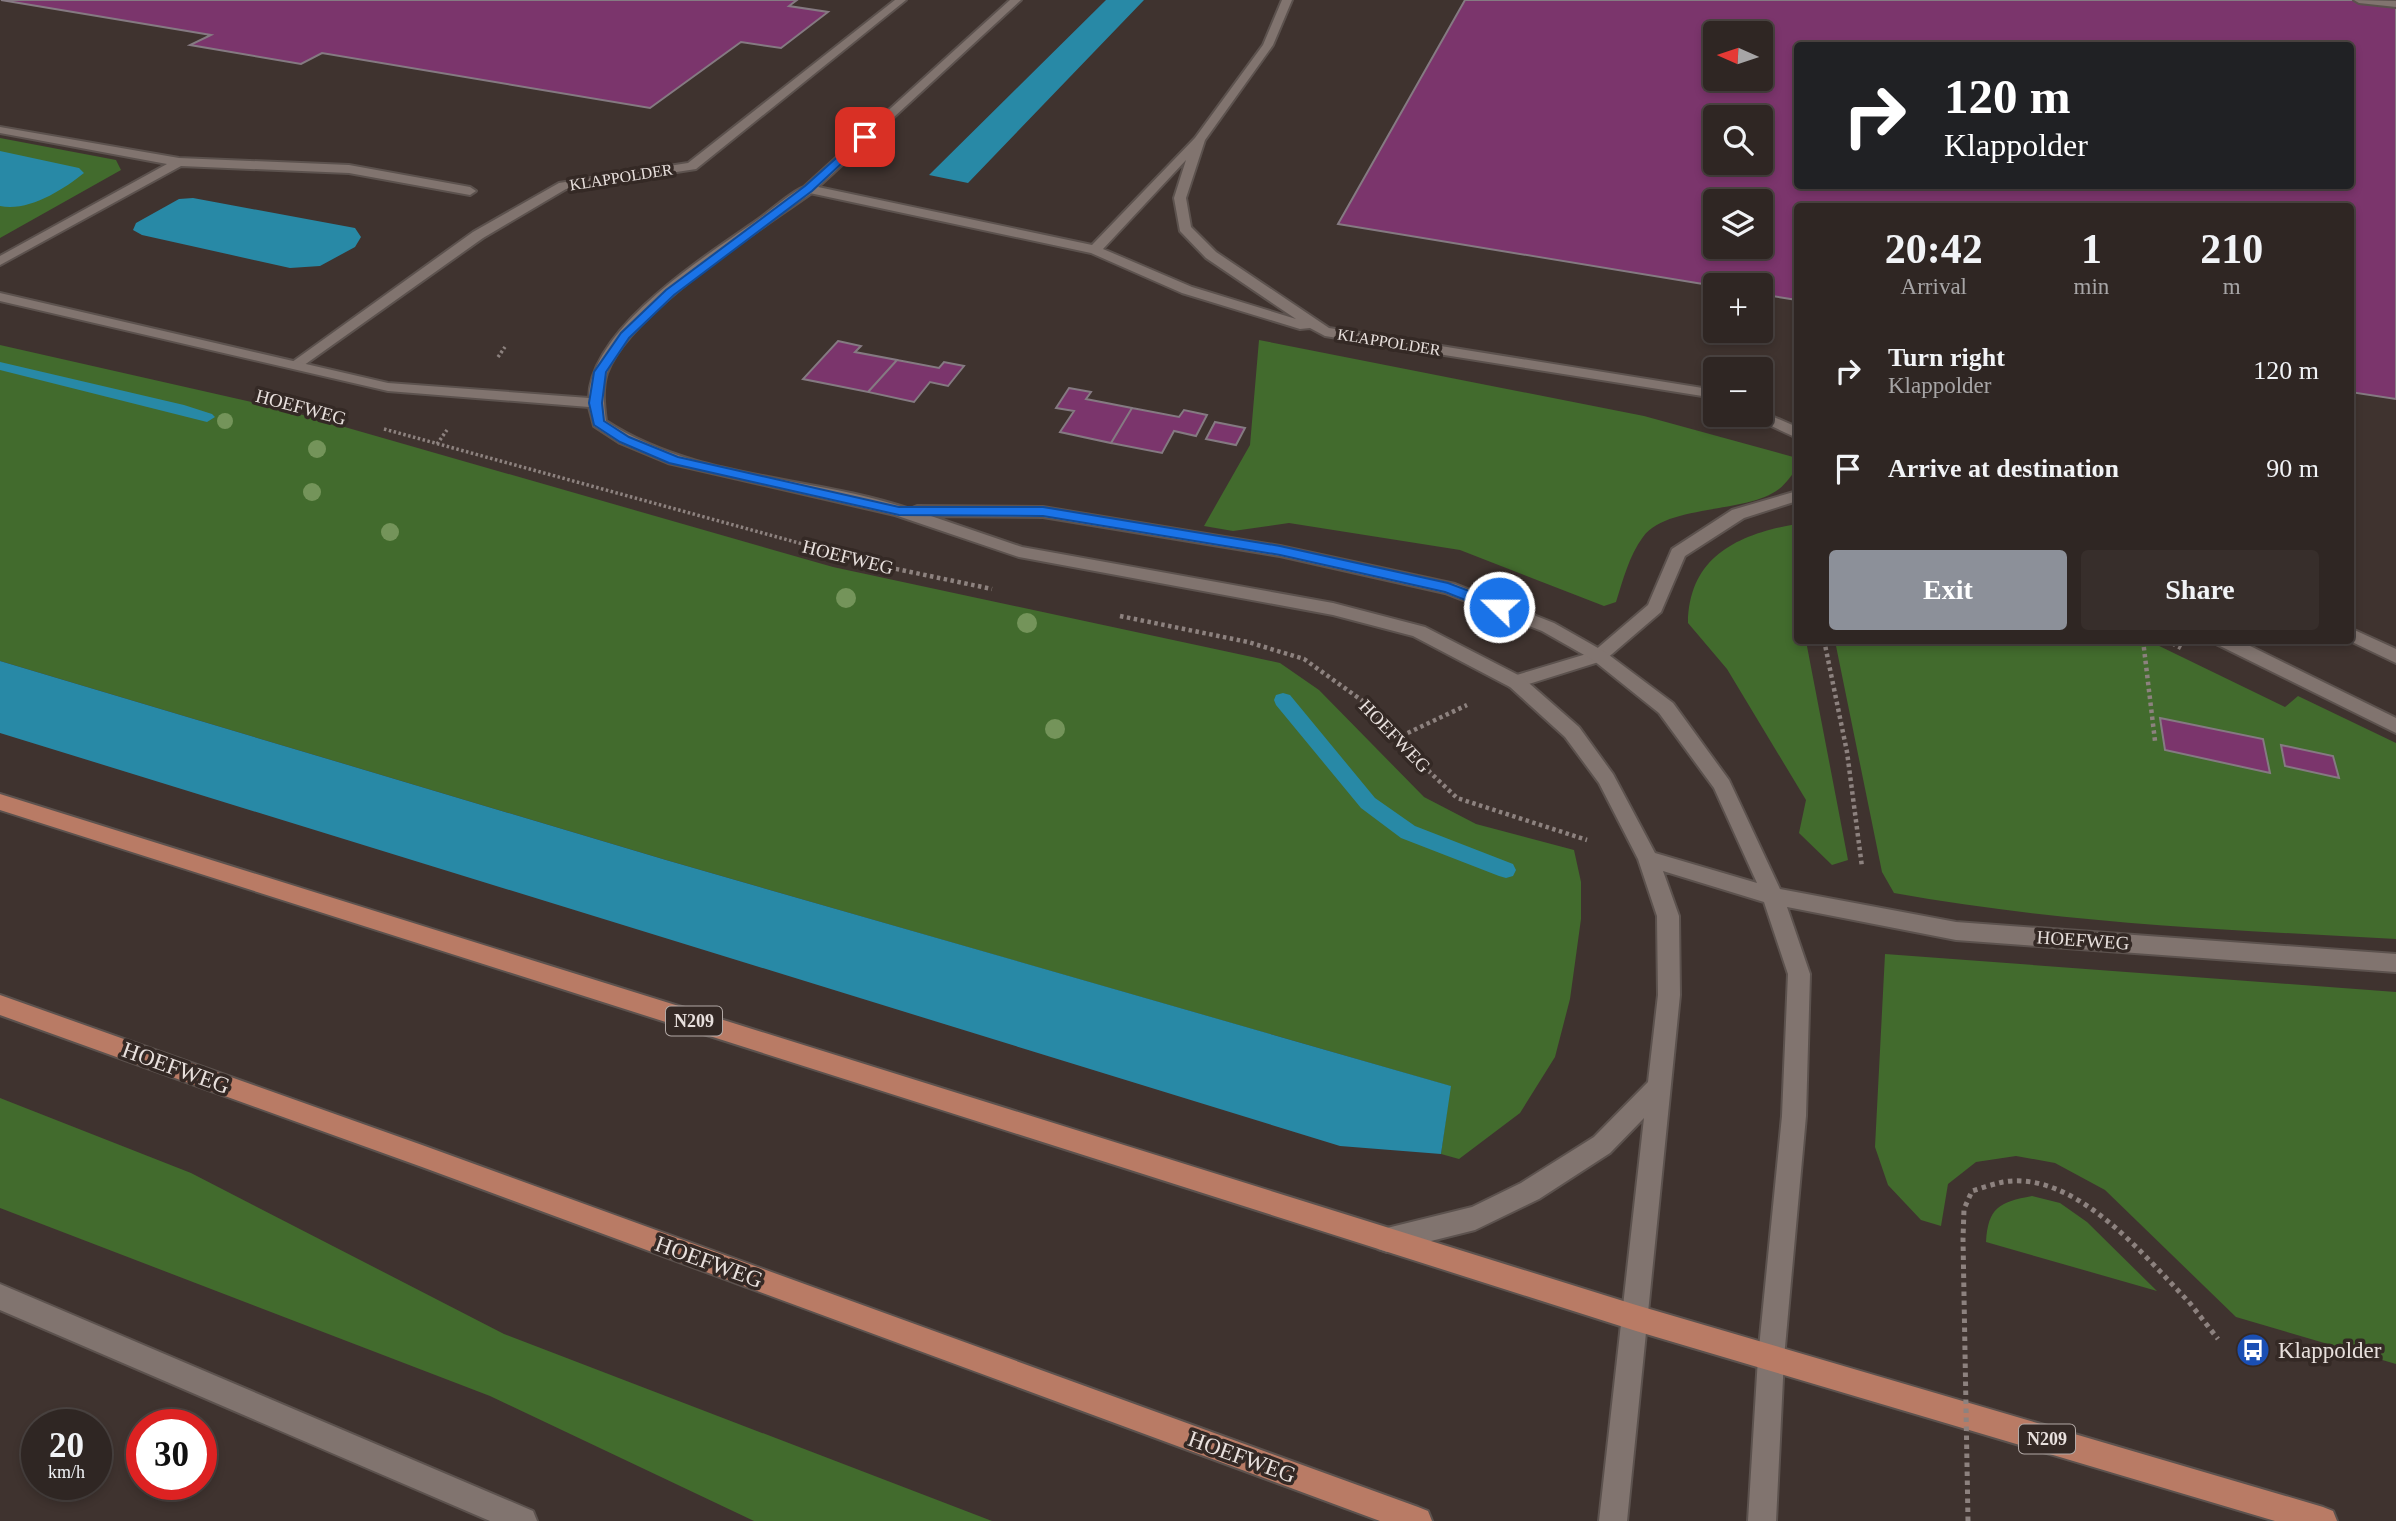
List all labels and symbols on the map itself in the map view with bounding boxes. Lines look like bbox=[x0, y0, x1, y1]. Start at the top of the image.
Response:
north arrow bbox=[1703, 21, 1773, 91]
pin bbox=[835, 107, 895, 167]
street label: KLAPPOLDER bbox=[568, 160, 674, 194]
street label: KLAPPOLDER bbox=[1336, 325, 1442, 359]
street label: HOEFWEG bbox=[253, 385, 349, 429]
street label: HOEFWEG bbox=[800, 536, 896, 578]
position arrow bbox=[1462, 570, 1536, 644]
street label: HOEFWEG bbox=[1355, 695, 1435, 777]
street label: HOEFWEG bbox=[2036, 926, 2130, 954]
road number: N209 bbox=[666, 1006, 722, 1036]
street label: HOEFWEG bbox=[119, 1037, 233, 1099]
street label: HOEFWEG bbox=[652, 1231, 766, 1293]
bus stop icon: Klappolder bbox=[2234, 1331, 2272, 1369]
place label: Klappolder bbox=[2278, 1338, 2382, 1363]
speed limit sign: 30 bbox=[126, 1409, 217, 1500]
road number: N209 bbox=[2019, 1424, 2075, 1454]
street label: HOEFWEG bbox=[1185, 1426, 1299, 1488]

